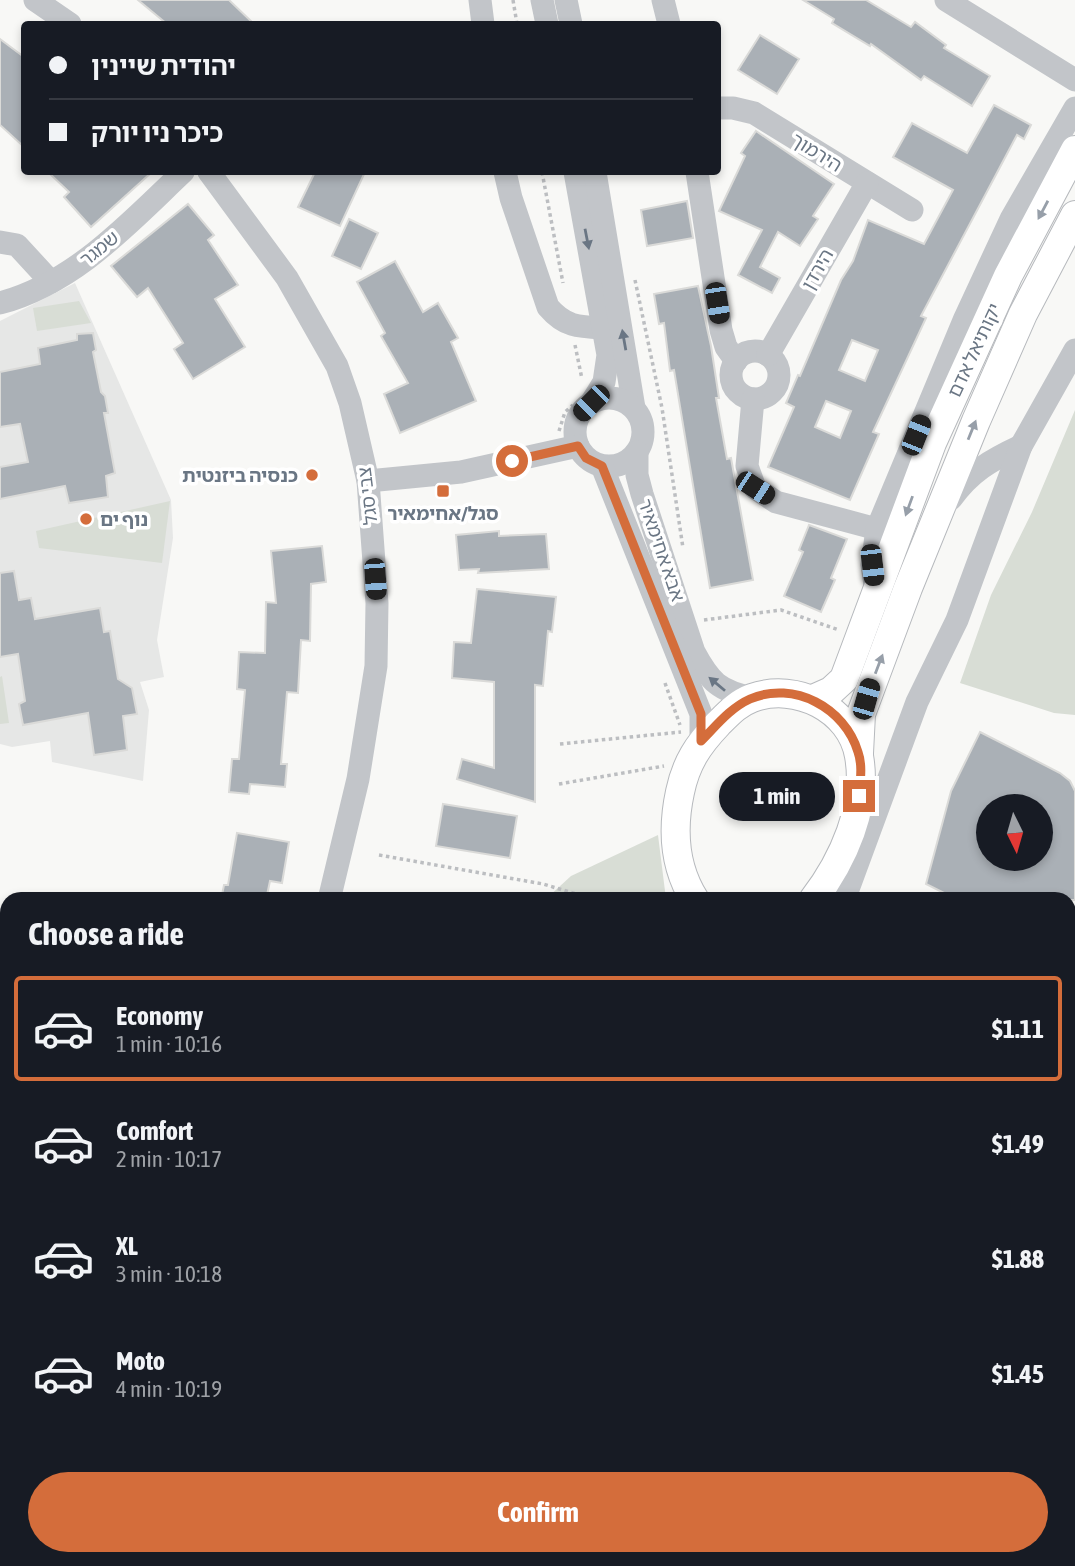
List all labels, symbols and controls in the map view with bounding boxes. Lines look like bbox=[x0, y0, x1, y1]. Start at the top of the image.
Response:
text: יהודית שיינין bbox=[91, 51, 236, 81]
text: כיכר ניו יורק bbox=[91, 118, 223, 148]
street label: הירמוך bbox=[788, 128, 846, 176]
one-way arrow bbox=[1037, 200, 1049, 220]
street label: שמגר bbox=[75, 226, 123, 270]
one-way arrow bbox=[582, 228, 593, 250]
street label: הירדן bbox=[797, 245, 837, 293]
car bbox=[704, 281, 731, 325]
street label: יקותיאל אדם bbox=[943, 300, 1005, 400]
one-way arrow bbox=[618, 329, 629, 351]
car bbox=[569, 381, 614, 425]
car bbox=[899, 412, 934, 458]
one-way arrow bbox=[967, 419, 978, 440]
route start bbox=[496, 445, 528, 477]
place label: כנסיה ביזנטית bbox=[182, 464, 298, 486]
street label: צבי סגל bbox=[353, 466, 381, 526]
marker: כנסיה ביזנטית bbox=[304, 467, 320, 483]
car bbox=[732, 468, 779, 508]
marker: סגל/אחימאיר bbox=[435, 483, 451, 499]
street label: אבא אחימאיר bbox=[634, 496, 690, 604]
one-way arrow bbox=[903, 496, 914, 517]
place label: סגל/אחימאיר bbox=[387, 502, 499, 524]
place label: נוף ים bbox=[100, 508, 148, 530]
marker: נוף ים bbox=[78, 511, 94, 527]
car bbox=[860, 543, 885, 587]
car bbox=[364, 557, 387, 601]
one-way arrow bbox=[873, 653, 884, 674]
one-way arrow bbox=[708, 676, 726, 691]
car bbox=[851, 676, 882, 722]
callout: 1 min bbox=[719, 772, 834, 820]
route end bbox=[843, 780, 875, 812]
text: 1 min bbox=[754, 783, 800, 809]
north arrow bbox=[976, 794, 1054, 872]
map controls bbox=[976, 794, 1053, 871]
text: Choose a ride bbox=[28, 915, 184, 952]
icon: car bbox=[32, 997, 95, 1060]
text: Economy bbox=[116, 1001, 203, 1031]
text: $1.11 bbox=[992, 1014, 1044, 1044]
text: 1 min · 10:16 bbox=[116, 1031, 222, 1057]
icon: car bbox=[32, 1112, 95, 1175]
text: Comfort bbox=[116, 1116, 193, 1146]
text: $1.49 bbox=[992, 1129, 1044, 1159]
text: 2 min · 10:17 bbox=[116, 1146, 222, 1172]
icon: car bbox=[32, 1227, 95, 1290]
text: XL bbox=[116, 1231, 138, 1261]
text: $1.88 bbox=[992, 1244, 1044, 1274]
text: 3 min · 10:18 bbox=[116, 1261, 222, 1287]
icon: car bbox=[32, 1342, 95, 1405]
text: Moto bbox=[116, 1346, 165, 1376]
text: $1.45 bbox=[992, 1359, 1044, 1389]
text: 4 min · 10:19 bbox=[116, 1376, 222, 1402]
button: Confirm bbox=[28, 1472, 1048, 1552]

